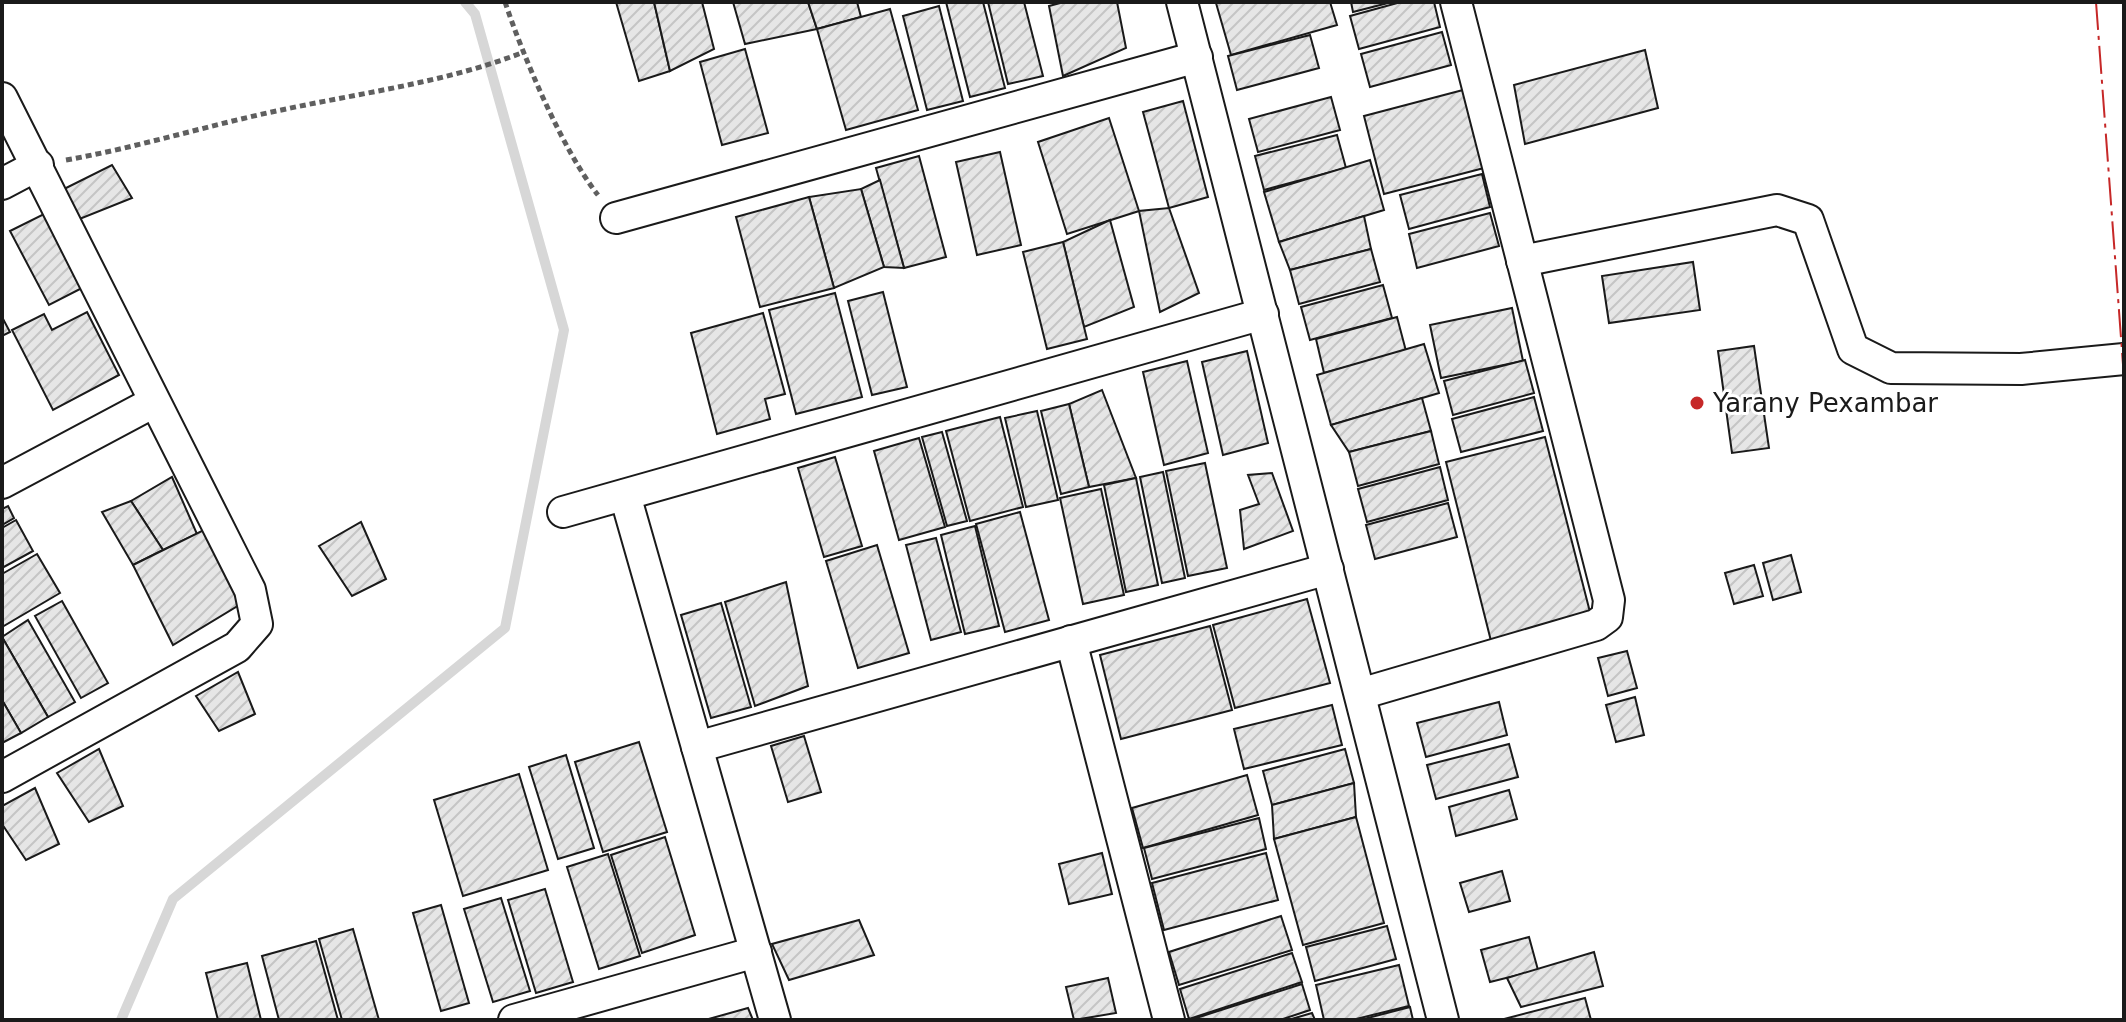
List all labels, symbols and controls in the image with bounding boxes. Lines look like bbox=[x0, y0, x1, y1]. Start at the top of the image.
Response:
place label: Yarany Pexambar bbox=[1712, 388, 1938, 418]
marker: Yarany Pexambar bbox=[1688, 394, 1706, 412]

